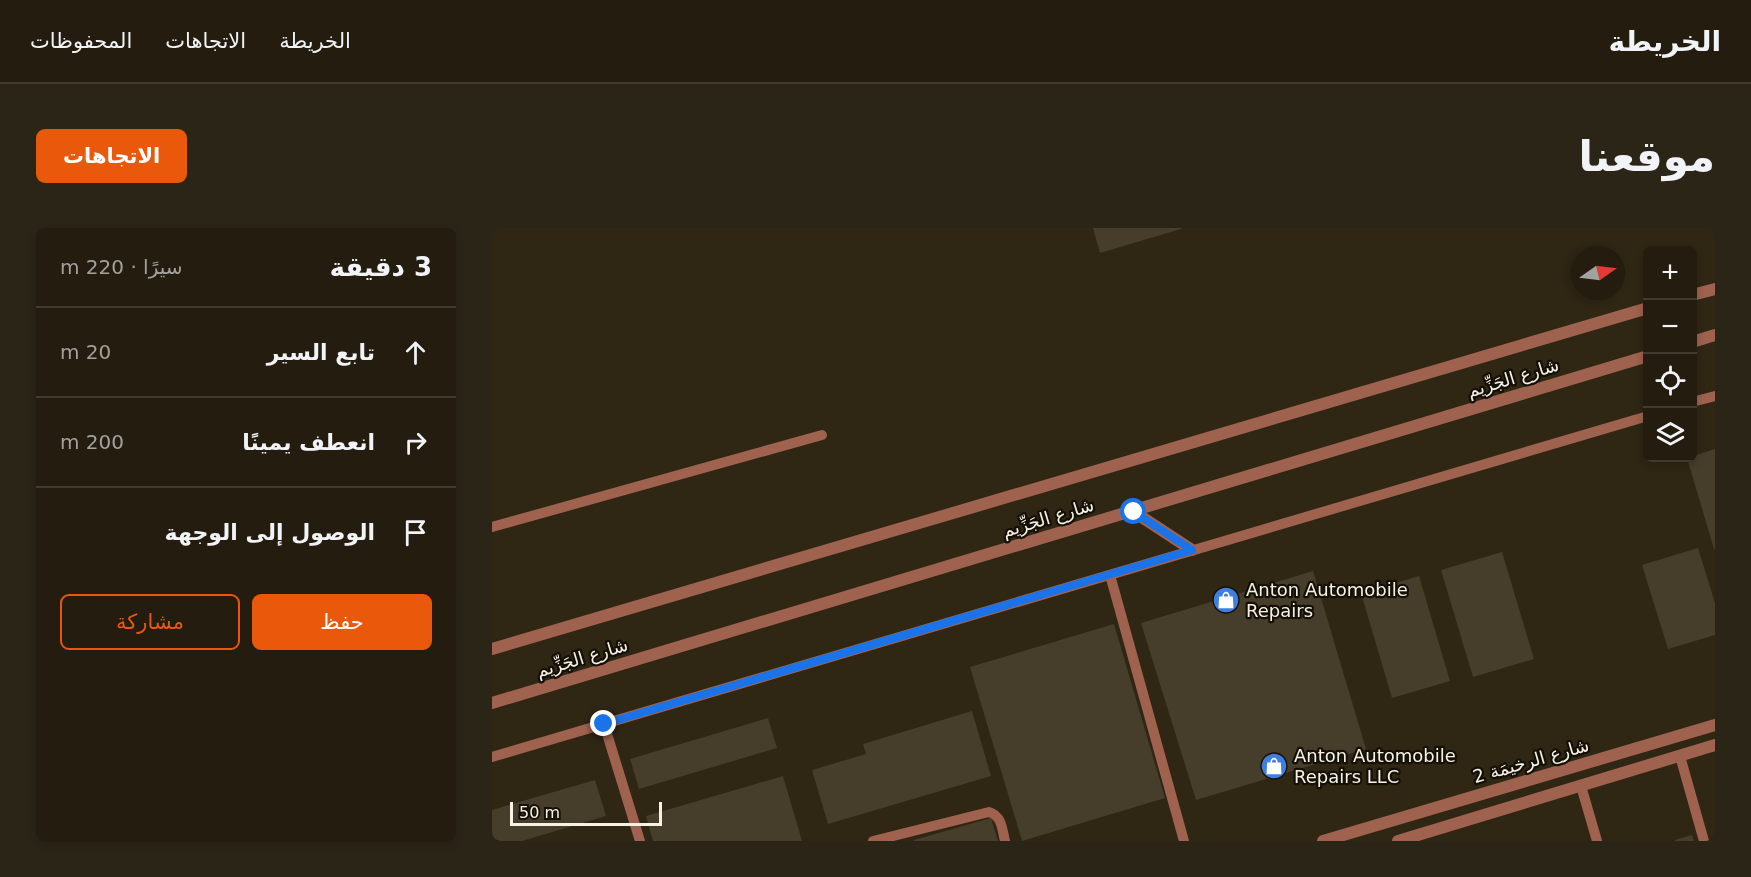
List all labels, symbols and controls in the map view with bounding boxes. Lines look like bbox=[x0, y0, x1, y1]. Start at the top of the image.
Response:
text: الخريطة bbox=[1609, 25, 1721, 58]
text: المحفوظات bbox=[30, 29, 132, 53]
text: الاتجاهات bbox=[165, 29, 246, 53]
text: الخريطة bbox=[279, 29, 351, 53]
button: الاتجاهات bbox=[36, 129, 187, 183]
text: موقعنا bbox=[1579, 132, 1715, 181]
north arrow bbox=[1571, 246, 1625, 300]
map controls bbox=[1643, 246, 1697, 462]
button: + bbox=[1643, 246, 1697, 300]
text: 3 دقيقة bbox=[329, 252, 432, 282]
text: سيرًا · 220 m bbox=[60, 255, 183, 279]
button: − bbox=[1643, 300, 1697, 354]
icon: ahead bbox=[399, 336, 432, 369]
text: 20 m bbox=[60, 340, 111, 364]
text: تابع السير bbox=[267, 340, 375, 365]
street label: شارع الجَزِّيم bbox=[1464, 354, 1562, 402]
button: locate bbox=[1643, 354, 1697, 408]
button: layers bbox=[1643, 408, 1697, 462]
icon: right bbox=[399, 426, 432, 459]
text: 200 m bbox=[60, 430, 124, 454]
text: انعطف يمينًا bbox=[242, 430, 375, 455]
street label: شارع الجَزِّيم bbox=[999, 494, 1097, 542]
route start bbox=[1120, 498, 1146, 524]
icon: arrive bbox=[399, 516, 432, 549]
text: الوصول إلى الوجهة bbox=[165, 520, 375, 545]
place label: Anton Automobile Repairs bbox=[1246, 579, 1408, 621]
shop icon: Anton Automobile Repairs bbox=[1211, 585, 1241, 615]
button: مشاركة bbox=[60, 594, 240, 650]
button: حفظ bbox=[252, 594, 432, 650]
street label: شارع الجَزِّيم bbox=[533, 634, 631, 682]
route end bbox=[590, 710, 616, 736]
street label: شارع الرخيمَة 2 bbox=[1470, 734, 1592, 788]
place label: Anton Automobile Repairs LLC bbox=[1294, 745, 1456, 787]
shop icon: Anton Automobile Repairs LLC bbox=[1259, 751, 1289, 781]
scale bar bbox=[510, 799, 662, 826]
text: 50 m bbox=[519, 803, 560, 822]

